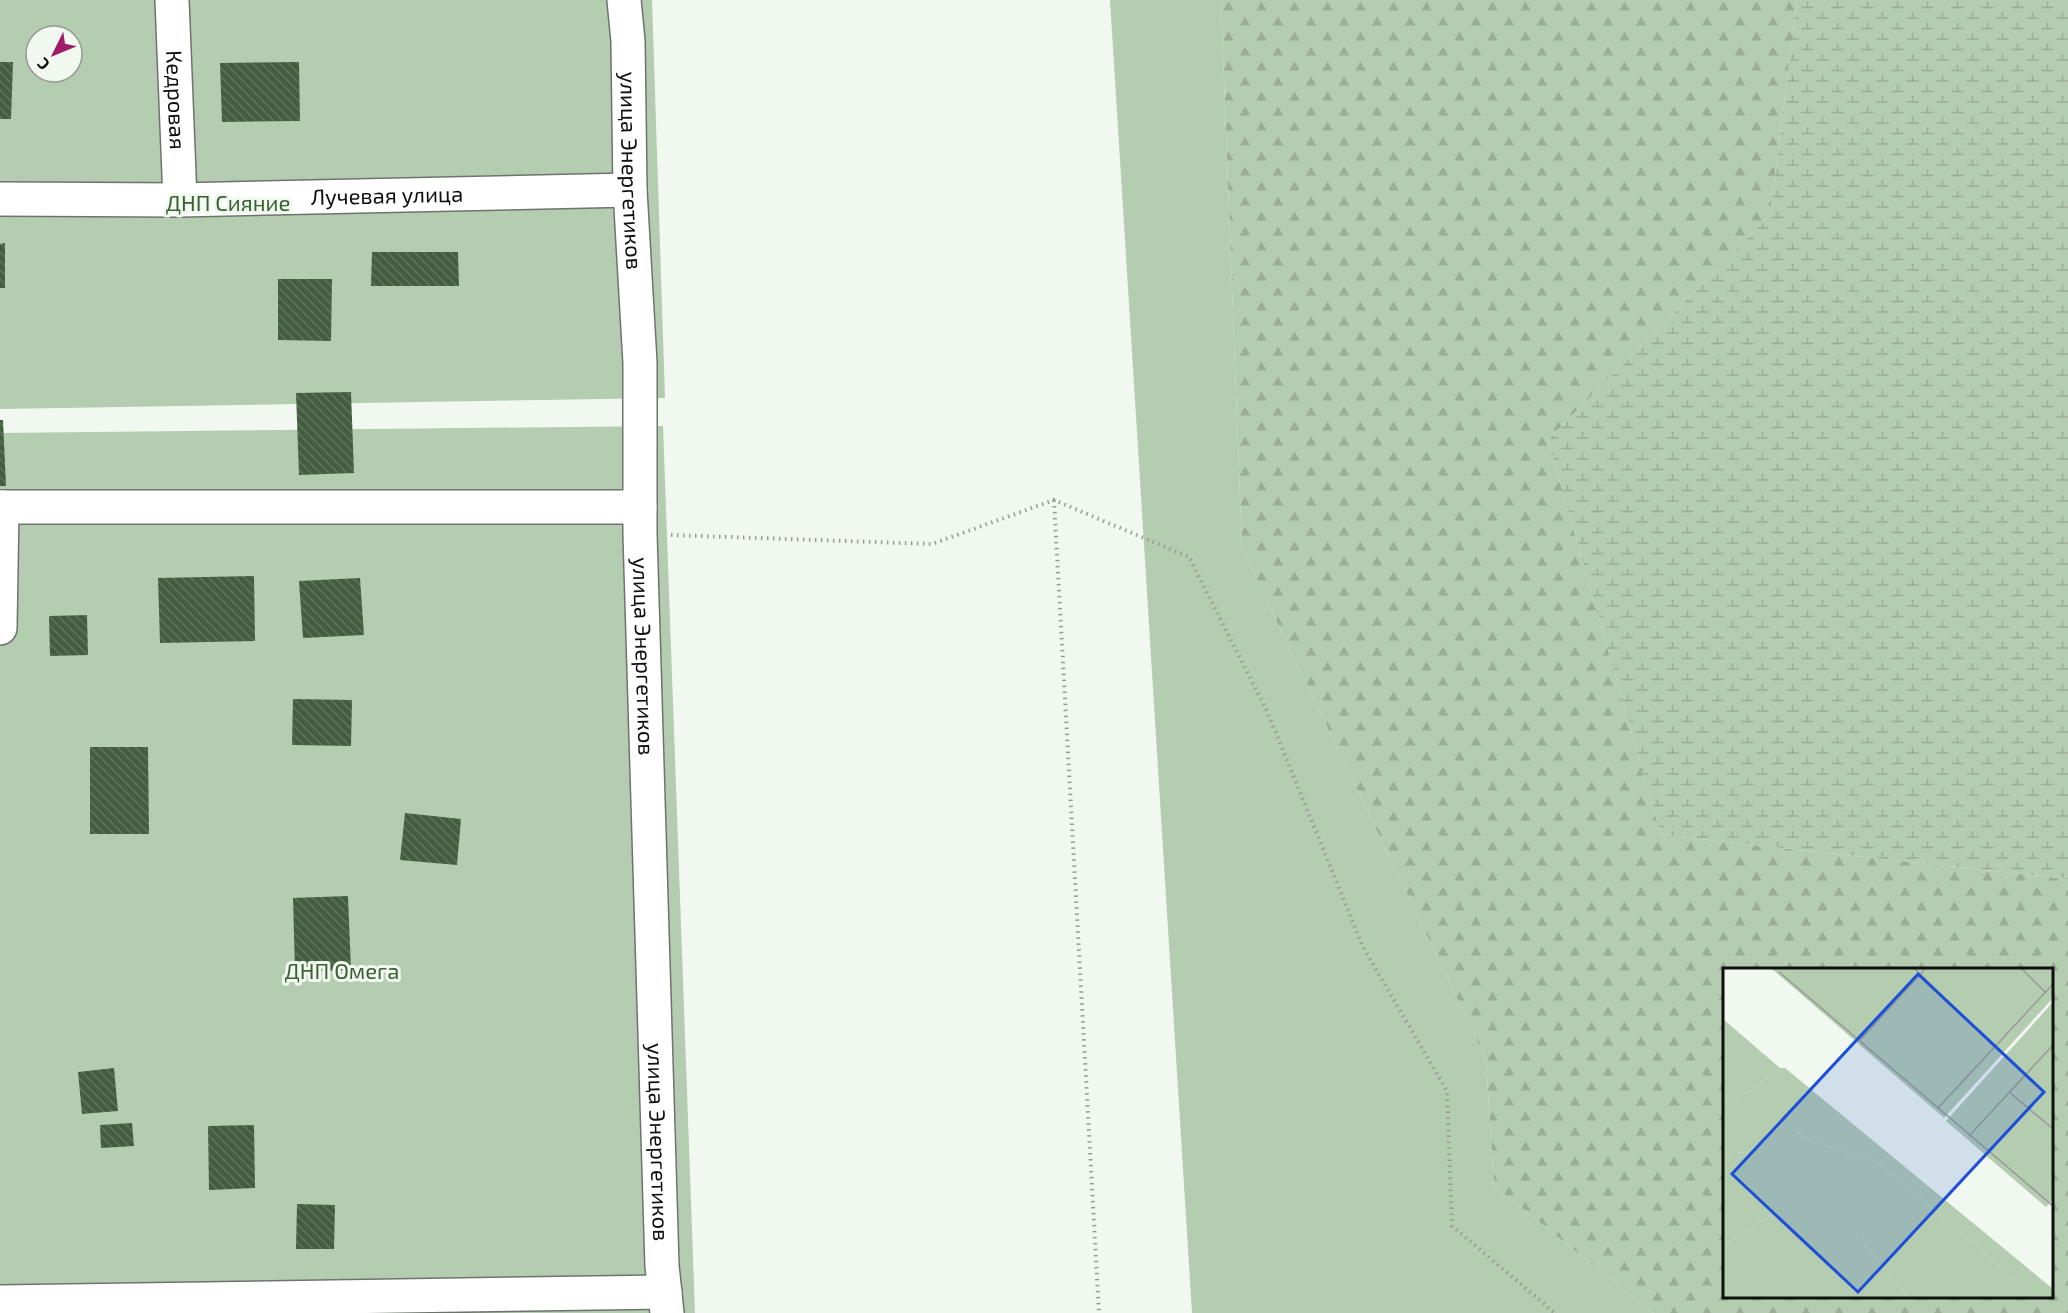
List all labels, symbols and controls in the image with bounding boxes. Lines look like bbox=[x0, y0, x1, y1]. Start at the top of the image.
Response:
north arrow bbox=[24, 24, 84, 84]
street label: Кедровая bbox=[162, 50, 192, 150]
text: С bbox=[33, 55, 53, 74]
street label: улица Энергетиков bbox=[615, 71, 649, 270]
street label: Лучевая улица bbox=[310, 180, 463, 210]
park label: ДНП Сияние bbox=[166, 189, 290, 215]
street label: улица Энергетиков bbox=[628, 557, 661, 756]
park label: ДНП Омега bbox=[285, 957, 399, 983]
inset map bbox=[1723, 968, 2053, 1298]
street label: улица Энергетиков bbox=[642, 1043, 675, 1242]

